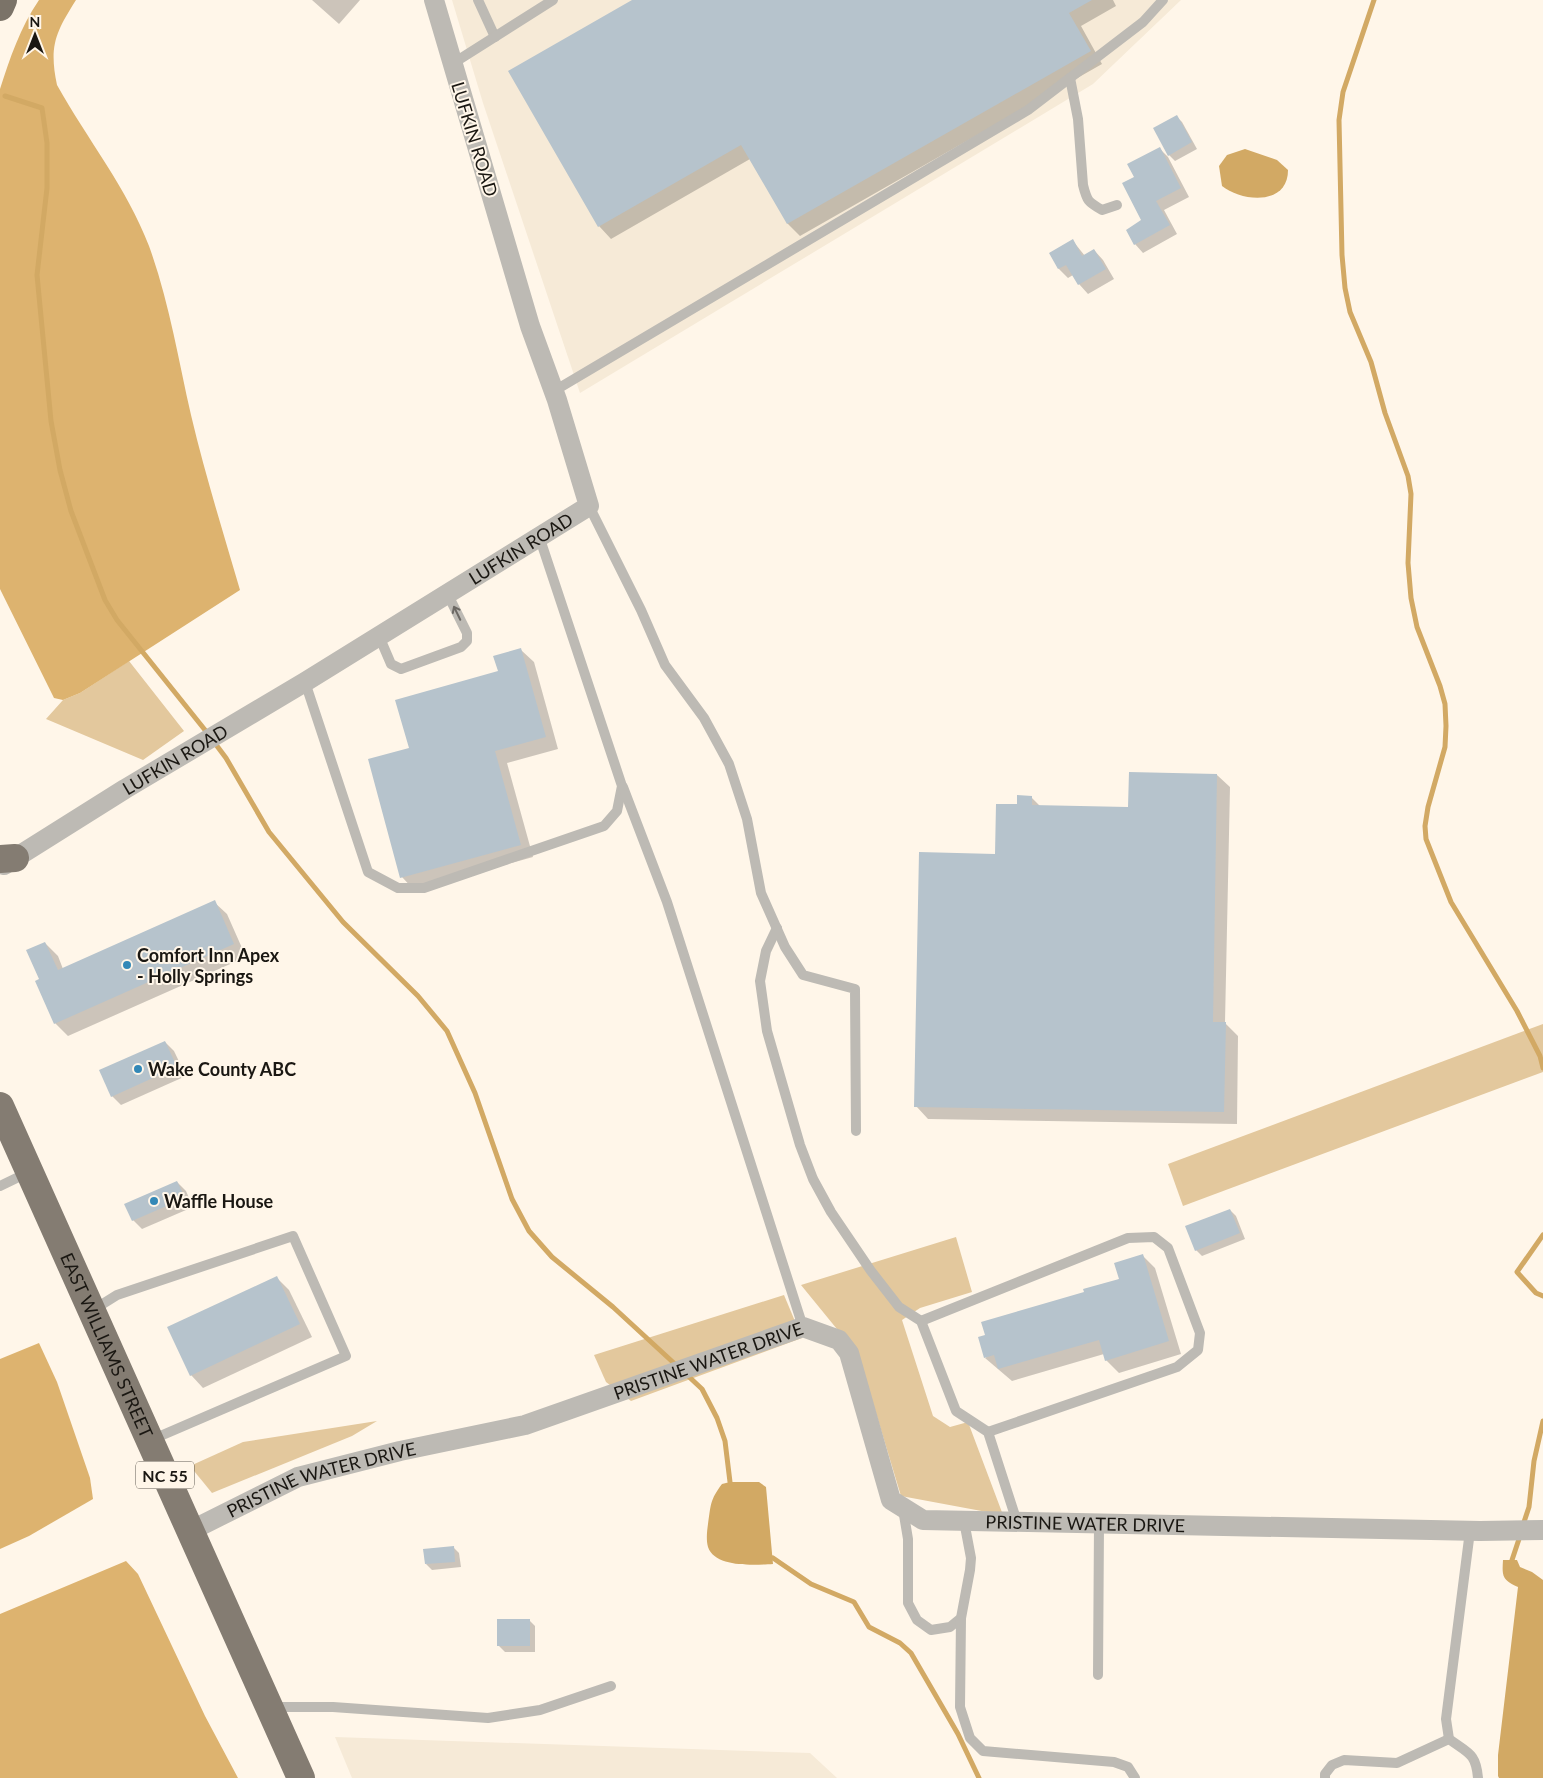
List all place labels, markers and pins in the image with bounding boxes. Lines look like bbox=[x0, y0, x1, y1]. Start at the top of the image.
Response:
place label: Comfort Inn Apex - Holly Springs bbox=[137, 944, 280, 987]
marker: Comfort Inn Apex - Holly Springs bbox=[121, 959, 133, 971]
place label: Wake County ABC bbox=[148, 1058, 296, 1080]
marker: Wake County ABC bbox=[132, 1063, 144, 1075]
place label: Waffle House bbox=[164, 1190, 274, 1212]
marker: Waffle House bbox=[148, 1195, 160, 1207]

